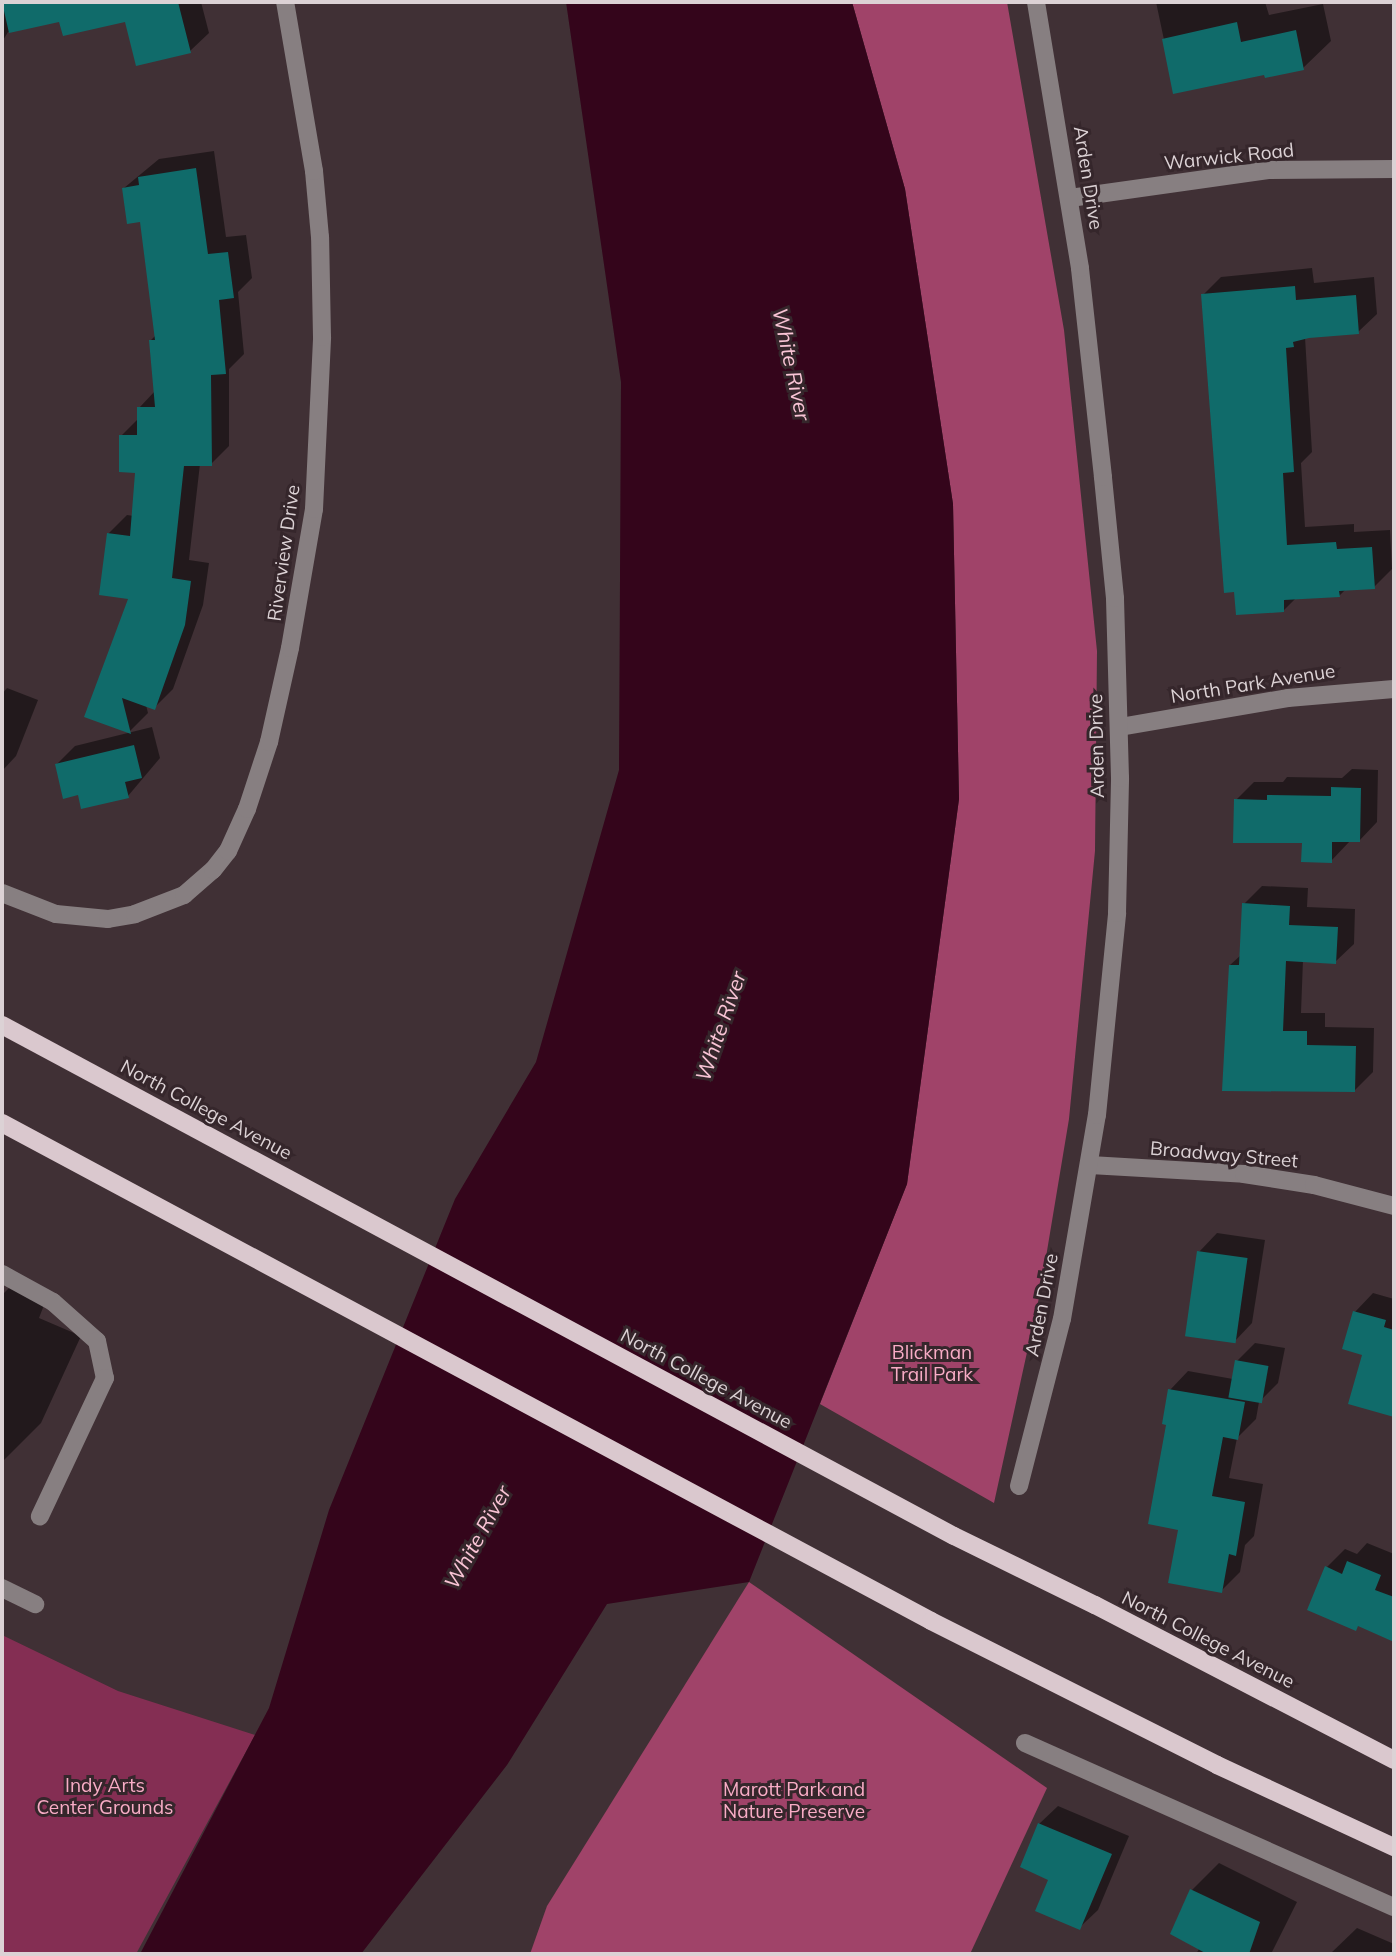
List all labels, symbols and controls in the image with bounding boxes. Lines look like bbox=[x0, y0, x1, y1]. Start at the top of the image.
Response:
street label: Arden Drive bbox=[1069, 125, 1107, 231]
street label: Warwick Road bbox=[1163, 139, 1295, 175]
water label: White River bbox=[768, 305, 816, 423]
street label: Riverview Drive bbox=[263, 483, 305, 623]
street label: North Park Avenue bbox=[1169, 660, 1337, 708]
street label: Arden Drive bbox=[1085, 694, 1109, 798]
water label: White River bbox=[689, 968, 751, 1084]
street label: North College Avenue bbox=[116, 1055, 296, 1165]
street label: Broadway Street bbox=[1149, 1137, 1299, 1173]
street label: Arden Drive bbox=[1021, 1252, 1063, 1358]
street label: North College Avenue bbox=[616, 1324, 796, 1434]
park label: Blickman Trail Park bbox=[891, 1342, 973, 1386]
water label: White River bbox=[438, 1481, 516, 1593]
street label: North College Avenue bbox=[1118, 1587, 1298, 1693]
park label: Indy Arts Center Grounds bbox=[37, 1775, 173, 1819]
park label: Marott Park and Nature Preserve bbox=[723, 1779, 865, 1823]

